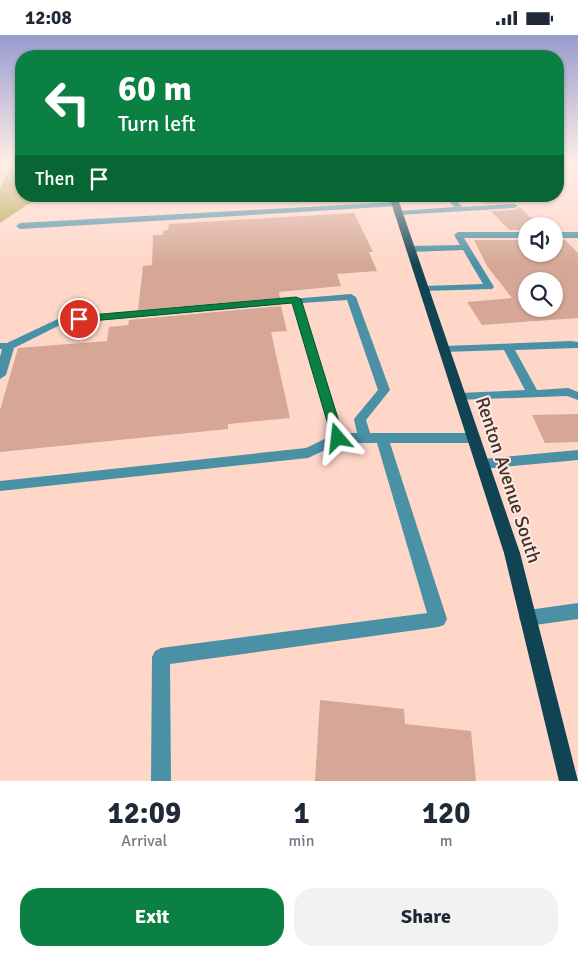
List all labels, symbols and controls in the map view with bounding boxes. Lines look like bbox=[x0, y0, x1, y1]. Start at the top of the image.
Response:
text: 12:08 bbox=[25, 6, 72, 30]
text: 60 m bbox=[118, 67, 192, 110]
icon: left bbox=[35, 70, 100, 135]
text: Turn left bbox=[118, 110, 196, 137]
icon: arrive bbox=[85, 165, 113, 193]
text: Then bbox=[35, 167, 75, 191]
map controls bbox=[518, 217, 563, 317]
button: sound bbox=[518, 217, 563, 262]
button: search bbox=[518, 272, 563, 317]
pin bbox=[58, 298, 100, 340]
icon: arrive bbox=[65, 305, 93, 333]
street label: Renton Avenue South bbox=[470, 394, 546, 566]
position arrow bbox=[311, 411, 363, 463]
text: 12:09 bbox=[107, 795, 181, 832]
text: 1 bbox=[293, 795, 310, 832]
text: 120 bbox=[422, 795, 470, 832]
text: Arrival bbox=[121, 831, 167, 851]
text: min bbox=[289, 831, 314, 851]
text: m bbox=[440, 831, 453, 851]
button: Exit bbox=[20, 888, 284, 946]
button: Share bbox=[294, 888, 558, 946]

